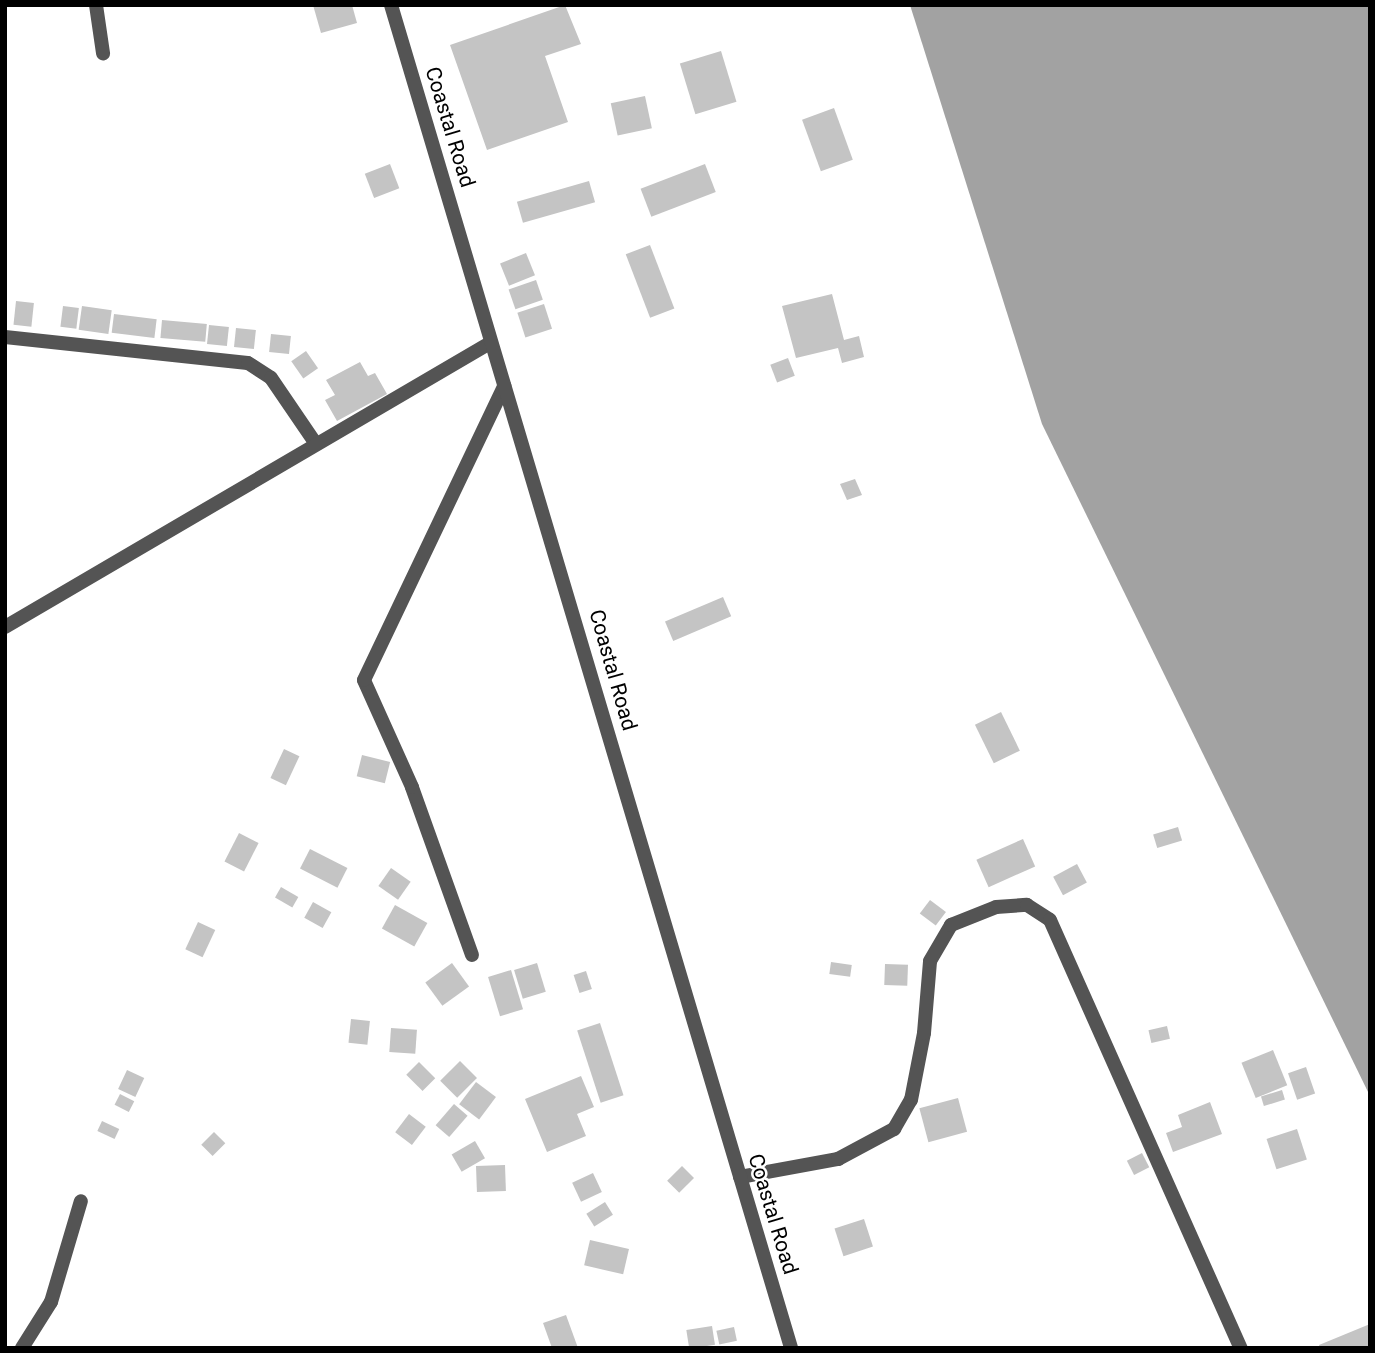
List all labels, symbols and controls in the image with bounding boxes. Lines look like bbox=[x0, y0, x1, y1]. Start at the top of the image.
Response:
street label: Coastal Road bbox=[420, 64, 480, 190]
street label: Coastal Road bbox=[584, 607, 642, 733]
street label: Coastal Road bbox=[743, 1151, 803, 1277]

